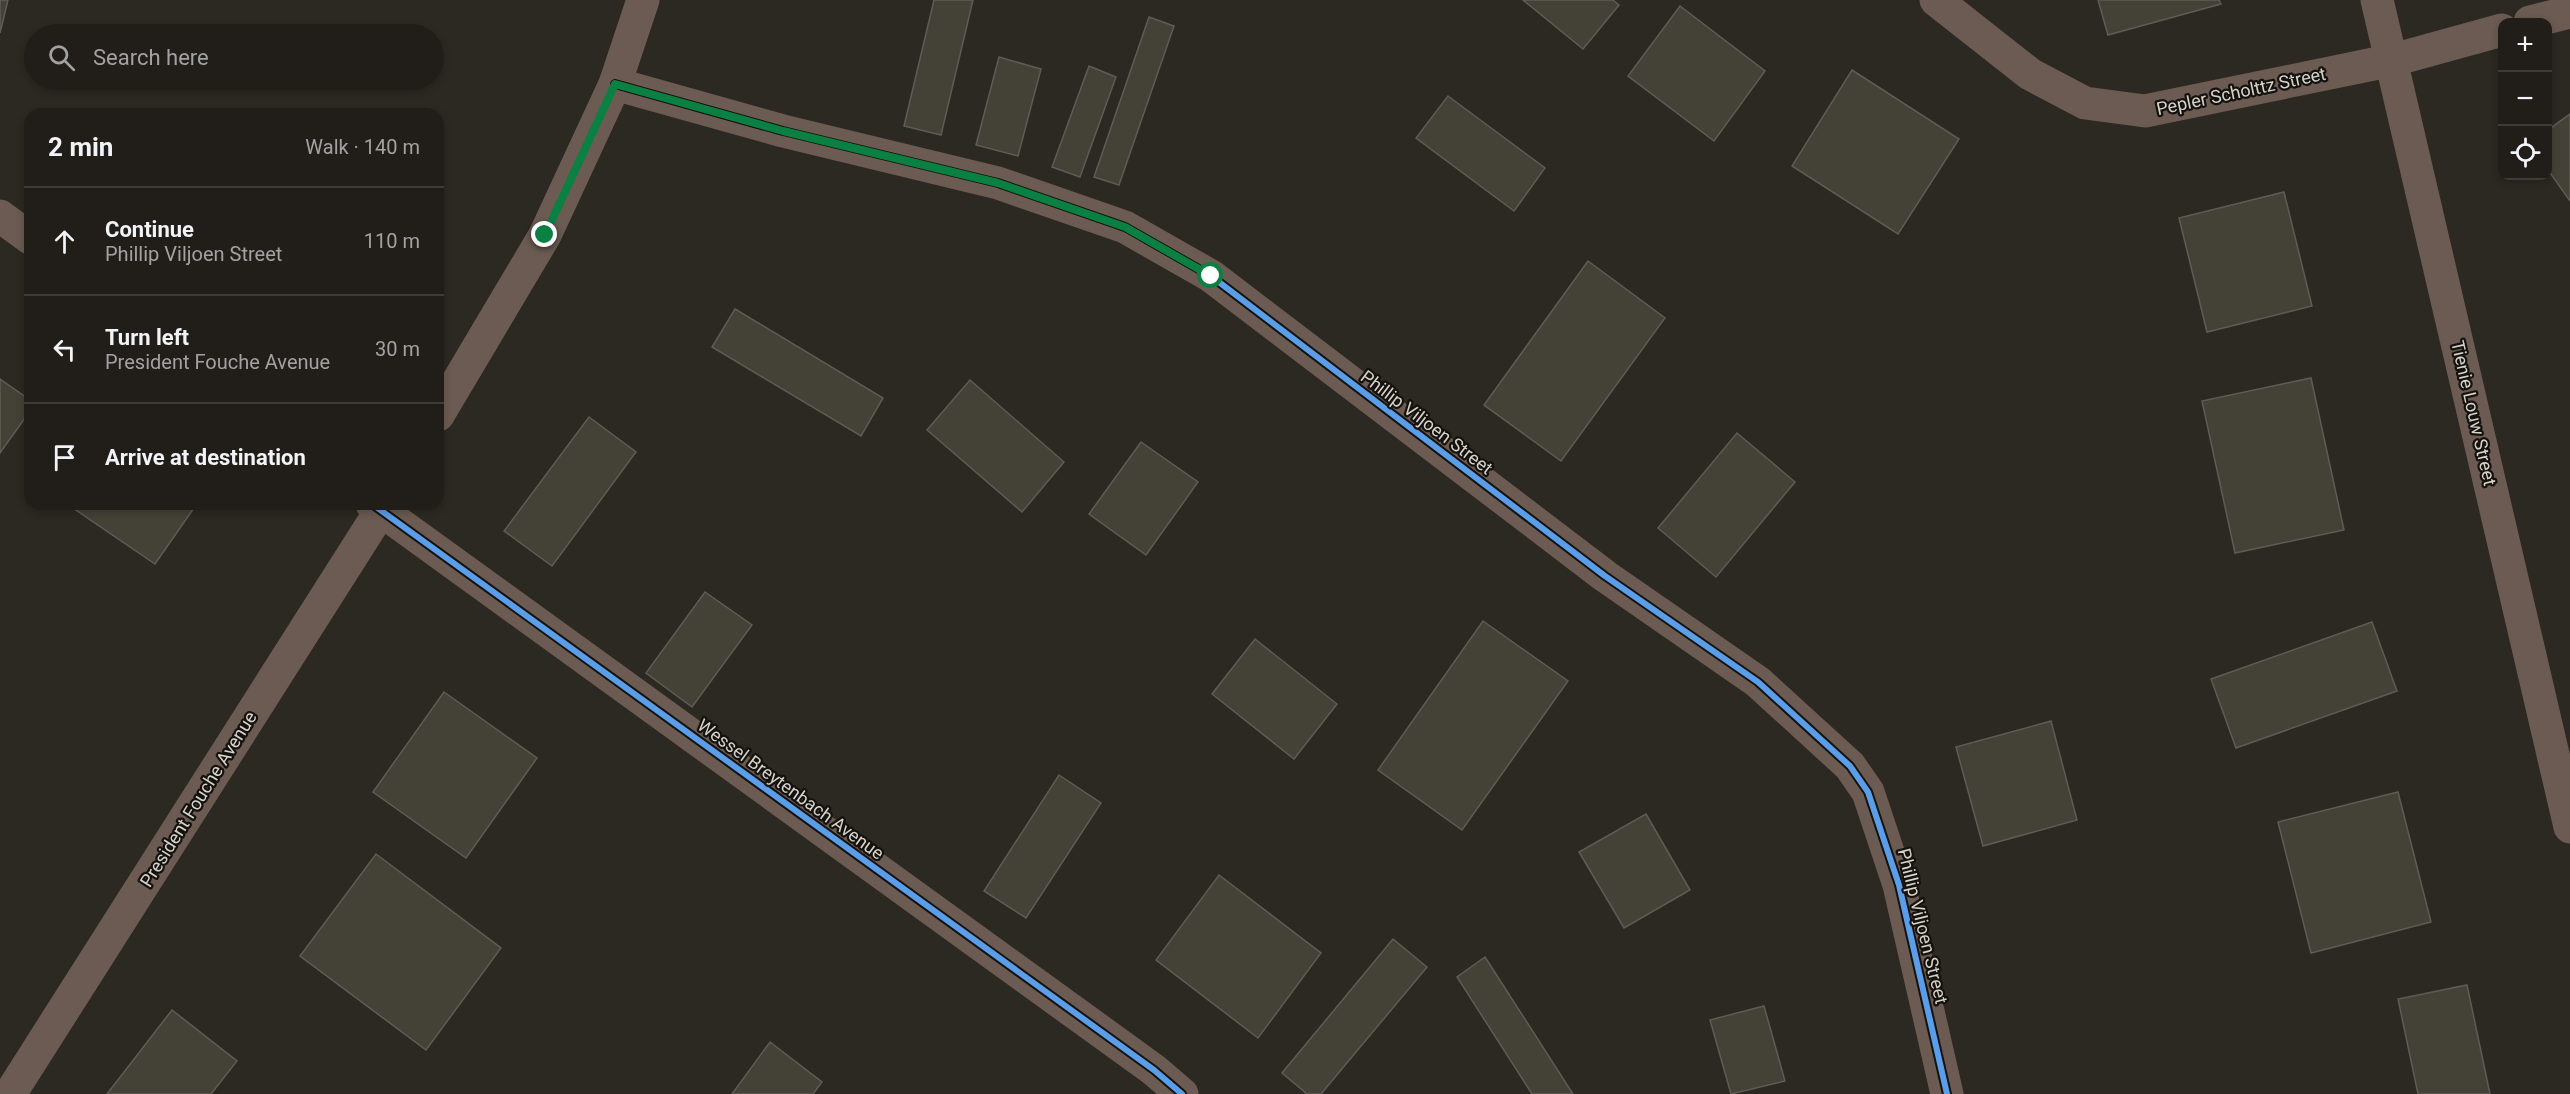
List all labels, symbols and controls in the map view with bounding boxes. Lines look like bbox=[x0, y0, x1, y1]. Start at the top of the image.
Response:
map controls bbox=[2498, 18, 2552, 180]
button: + bbox=[2498, 18, 2552, 72]
search box bbox=[24, 24, 444, 90]
icon: search bbox=[45, 41, 78, 74]
text: Search here bbox=[93, 45, 209, 70]
street label: Pepler Scholttz Street bbox=[2154, 63, 2328, 119]
button: − bbox=[2498, 72, 2552, 126]
button: locate bbox=[2498, 126, 2552, 180]
text: 2 min bbox=[48, 132, 113, 162]
text: Walk · 140 m bbox=[305, 135, 420, 159]
text: Continue bbox=[105, 217, 194, 242]
route end bbox=[531, 221, 557, 247]
icon: ahead bbox=[48, 225, 81, 258]
text: 110 m bbox=[364, 229, 420, 253]
text: Phillip Viljoen Street bbox=[105, 242, 282, 266]
route start bbox=[1197, 262, 1223, 288]
text: Turn left bbox=[105, 325, 189, 350]
icon: left bbox=[48, 333, 81, 366]
text: 30 m bbox=[375, 337, 420, 361]
street label: Tienie Louw Street bbox=[2447, 338, 2501, 488]
text: President Fouche Avenue bbox=[105, 350, 330, 374]
street label: Phillip Viljoen Street bbox=[1357, 366, 1497, 478]
icon: arrive bbox=[48, 441, 81, 474]
text: Arrive at destination bbox=[105, 445, 306, 470]
street label: President Fouche Avenue bbox=[135, 708, 261, 890]
street label: Wessel Breytenbach Avenue bbox=[694, 714, 888, 864]
street label: Phillip Viljoen Street bbox=[1894, 846, 1953, 1006]

